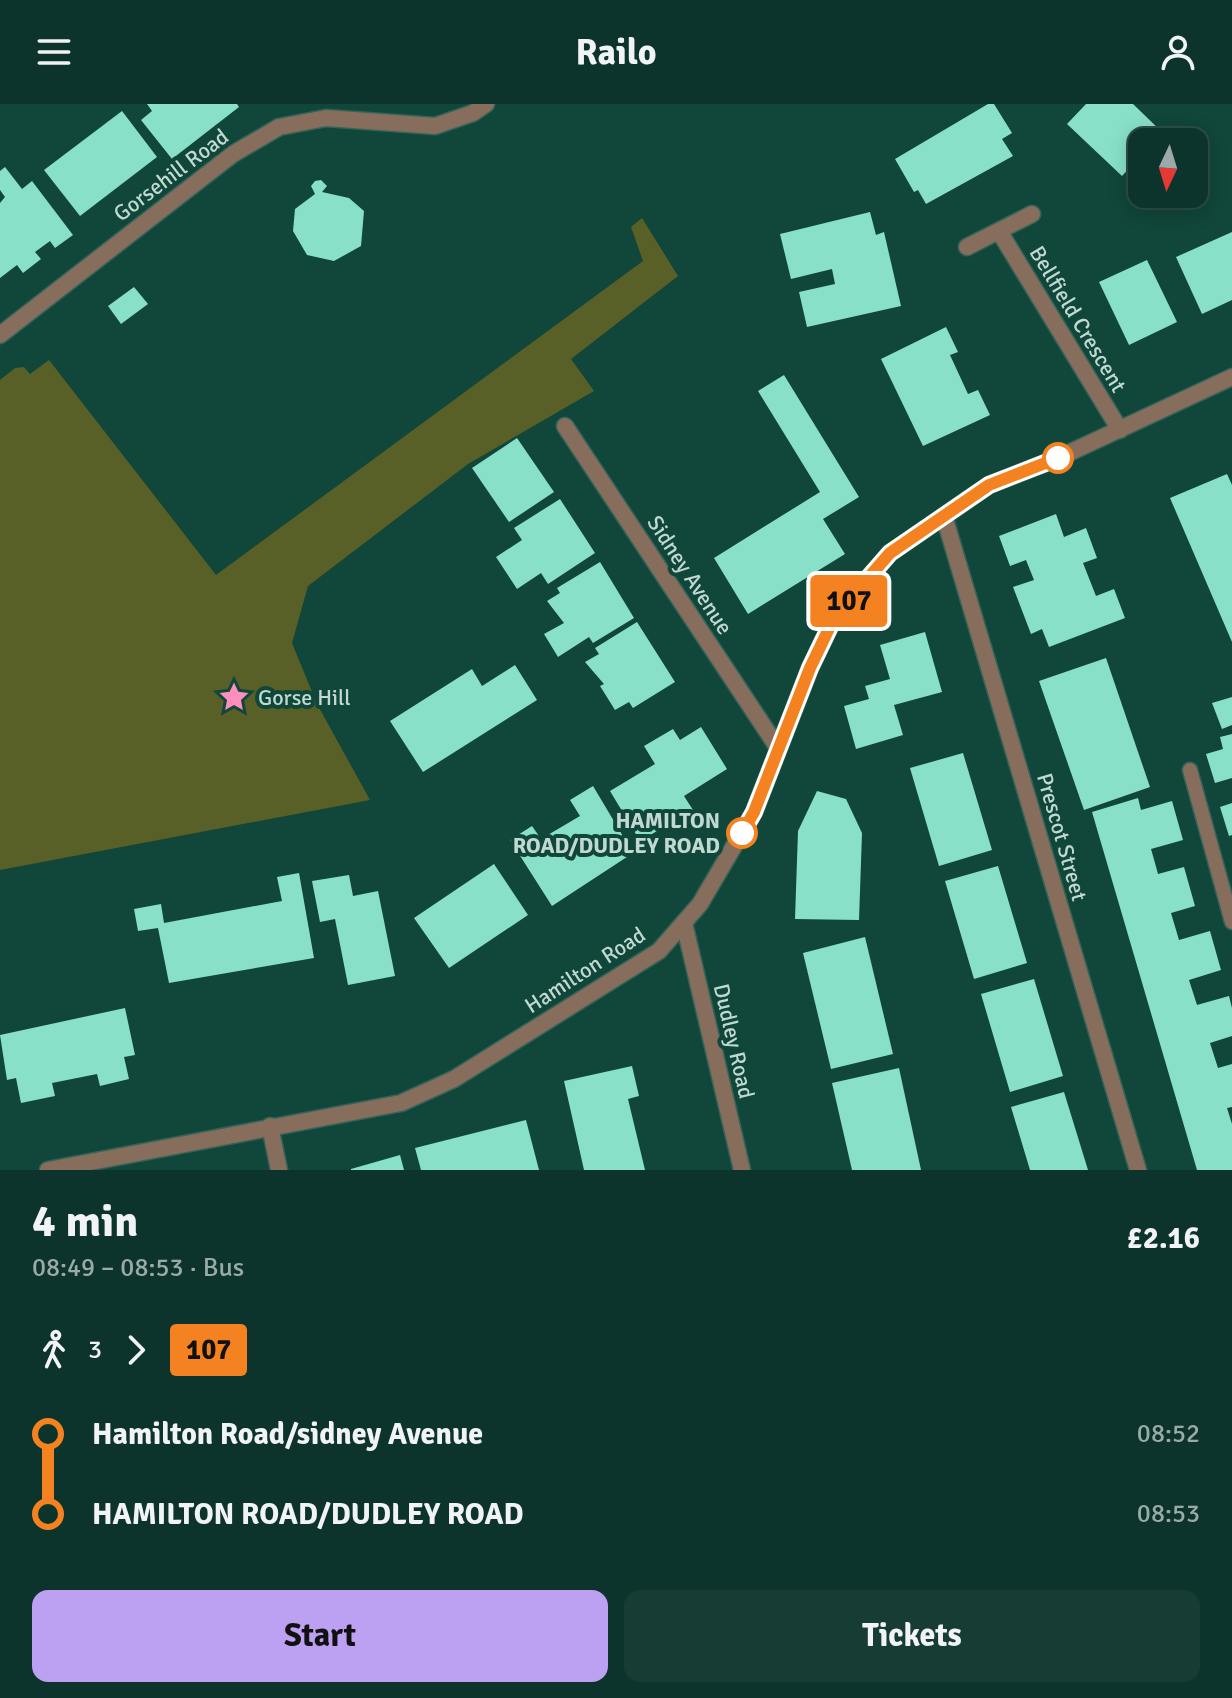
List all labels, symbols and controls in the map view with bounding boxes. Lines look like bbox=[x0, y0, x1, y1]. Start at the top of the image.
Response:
icon: menu bbox=[32, 30, 76, 74]
text: Railo bbox=[576, 30, 656, 75]
icon: person bbox=[1156, 30, 1200, 74]
street label: Gorsehill Road bbox=[108, 123, 234, 227]
north arrow bbox=[1128, 128, 1208, 208]
map controls bbox=[1128, 128, 1208, 208]
street label: Bellfield Crescent bbox=[1024, 241, 1132, 397]
unlabelled marker bbox=[1043, 443, 1073, 473]
street label: Sidney Avenue bbox=[641, 510, 739, 640]
line badge: 107 bbox=[803, 575, 895, 627]
text: 107 bbox=[826, 584, 872, 618]
place icon: Gorse Hill bbox=[217, 680, 251, 714]
place label: Gorse Hill bbox=[258, 684, 351, 711]
street label: Prescot Street bbox=[1031, 770, 1093, 904]
place label: HAMILTON ROAD/DUDLEY ROAD bbox=[513, 807, 720, 859]
marker: HAMILTON ROAD/DUDLEY ROAD bbox=[727, 818, 757, 848]
street label: Hamilton Road bbox=[520, 921, 650, 1019]
street label: Dudley Road bbox=[708, 981, 760, 1101]
text: 4 min bbox=[32, 1195, 138, 1249]
text: £2.16 bbox=[1127, 1220, 1200, 1257]
text: 08:49 – 08:53 · Bus bbox=[32, 1252, 244, 1284]
icon: walk bbox=[32, 1328, 76, 1372]
icon: forward bbox=[114, 1328, 158, 1372]
text: 107 bbox=[186, 1333, 231, 1367]
text: 3 bbox=[88, 1334, 102, 1366]
text: Hamilton Road/sidney Avenue bbox=[92, 1416, 483, 1453]
text: 08:52 bbox=[1137, 1418, 1200, 1450]
text: HAMILTON ROAD/DUDLEY ROAD bbox=[92, 1496, 524, 1533]
text: 08:53 bbox=[1137, 1498, 1200, 1530]
button: Start bbox=[32, 1590, 608, 1682]
button: Tickets bbox=[624, 1590, 1200, 1682]

